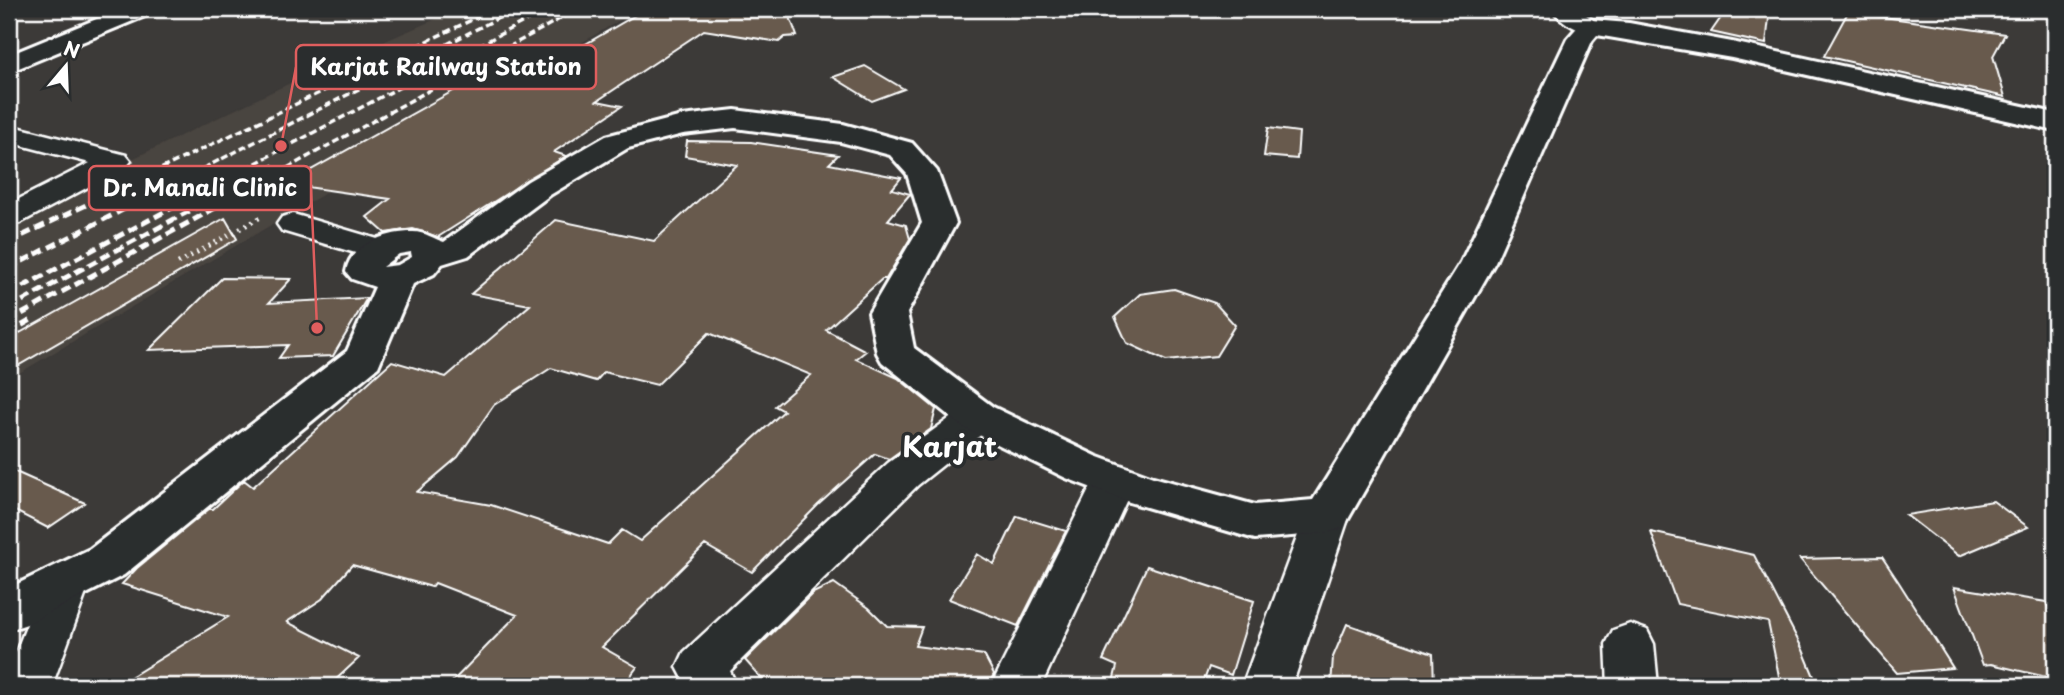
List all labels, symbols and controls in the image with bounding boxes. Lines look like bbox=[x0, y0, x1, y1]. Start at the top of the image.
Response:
north arrow bbox=[32, 32, 102, 102]
text: N bbox=[60, 33, 84, 65]
callout: Karjat Railway Station bbox=[296, 45, 596, 89]
text: Karjat Railway Station bbox=[310, 48, 582, 83]
callout: Dr. Manali Clinic bbox=[89, 166, 311, 210]
text: Dr. Manali Clinic bbox=[103, 169, 297, 204]
district label: Karjat bbox=[902, 424, 998, 467]

